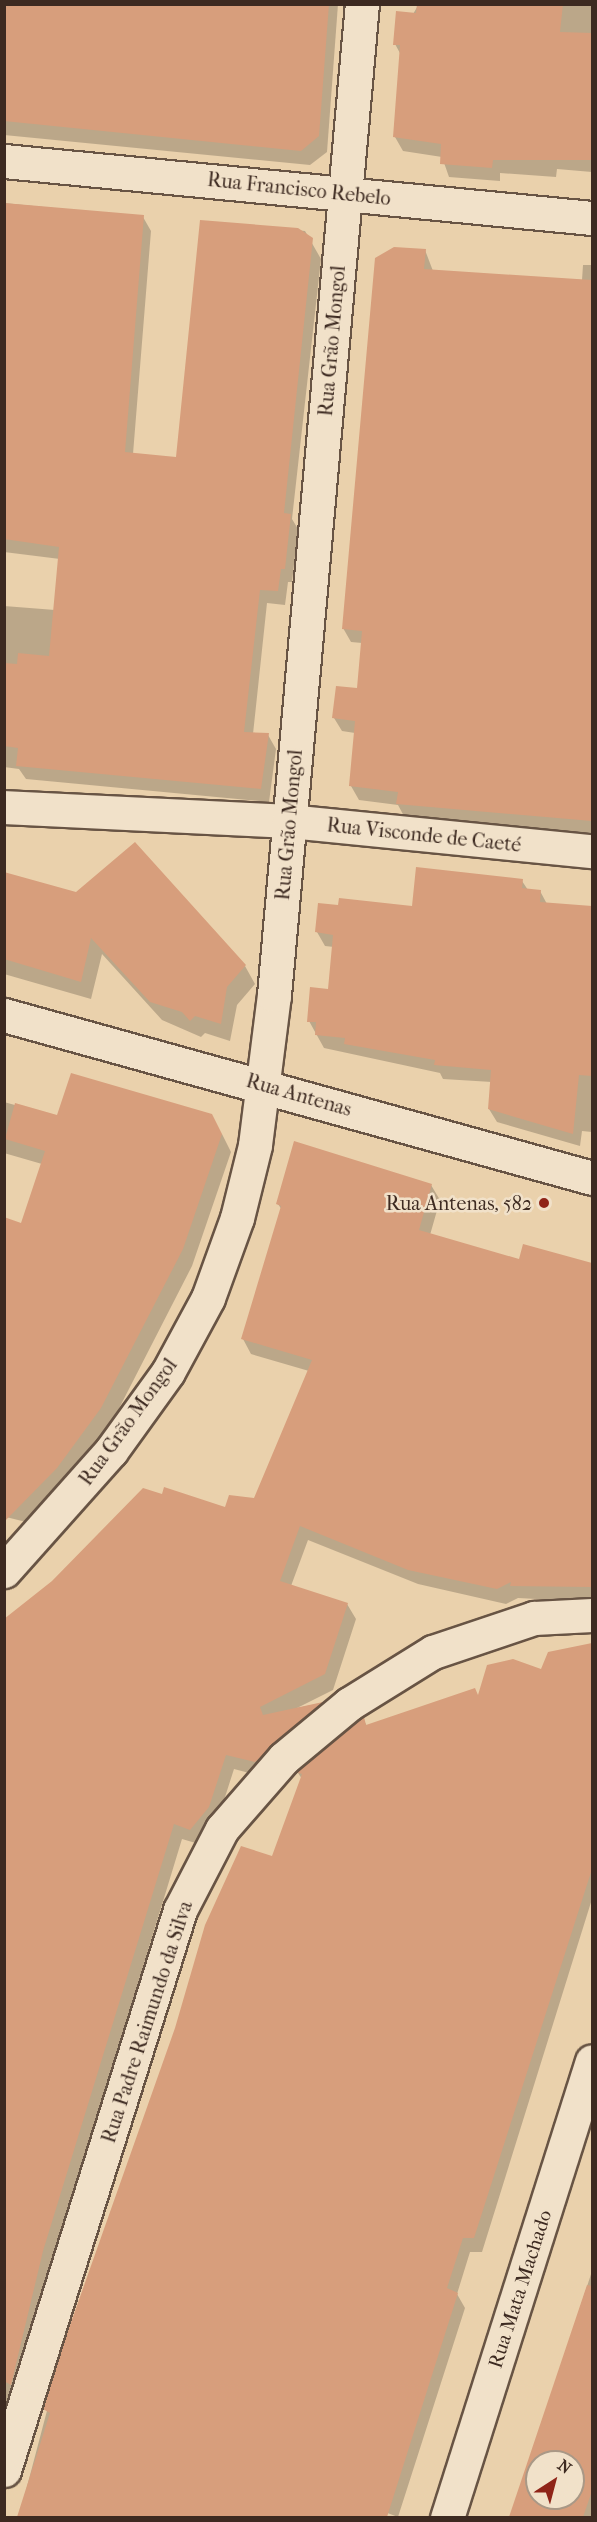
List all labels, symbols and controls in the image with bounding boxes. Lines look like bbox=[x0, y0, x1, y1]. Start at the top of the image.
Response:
street label: Rua Francisco Rebelo bbox=[206, 167, 392, 211]
street label: Rua Grão Mongol bbox=[313, 265, 351, 417]
street label: Rua Grão Mongol bbox=[270, 749, 308, 901]
street label: Rua Visconde de Caeté bbox=[326, 813, 522, 857]
street label: Rua Antenas bbox=[243, 1068, 355, 1122]
place label: Rua Antenas, 582 bbox=[386, 1191, 532, 1215]
marker: Rua Antenas, 582 bbox=[537, 1196, 551, 1210]
street label: Rua Grão Mongol bbox=[74, 1354, 182, 1490]
street label: Rua Padre Raimundo da Silva bbox=[96, 1898, 198, 2146]
street label: Rua Mata Machado bbox=[483, 2207, 557, 2371]
north arrow bbox=[525, 2450, 585, 2510]
text: N bbox=[554, 2455, 575, 2478]

